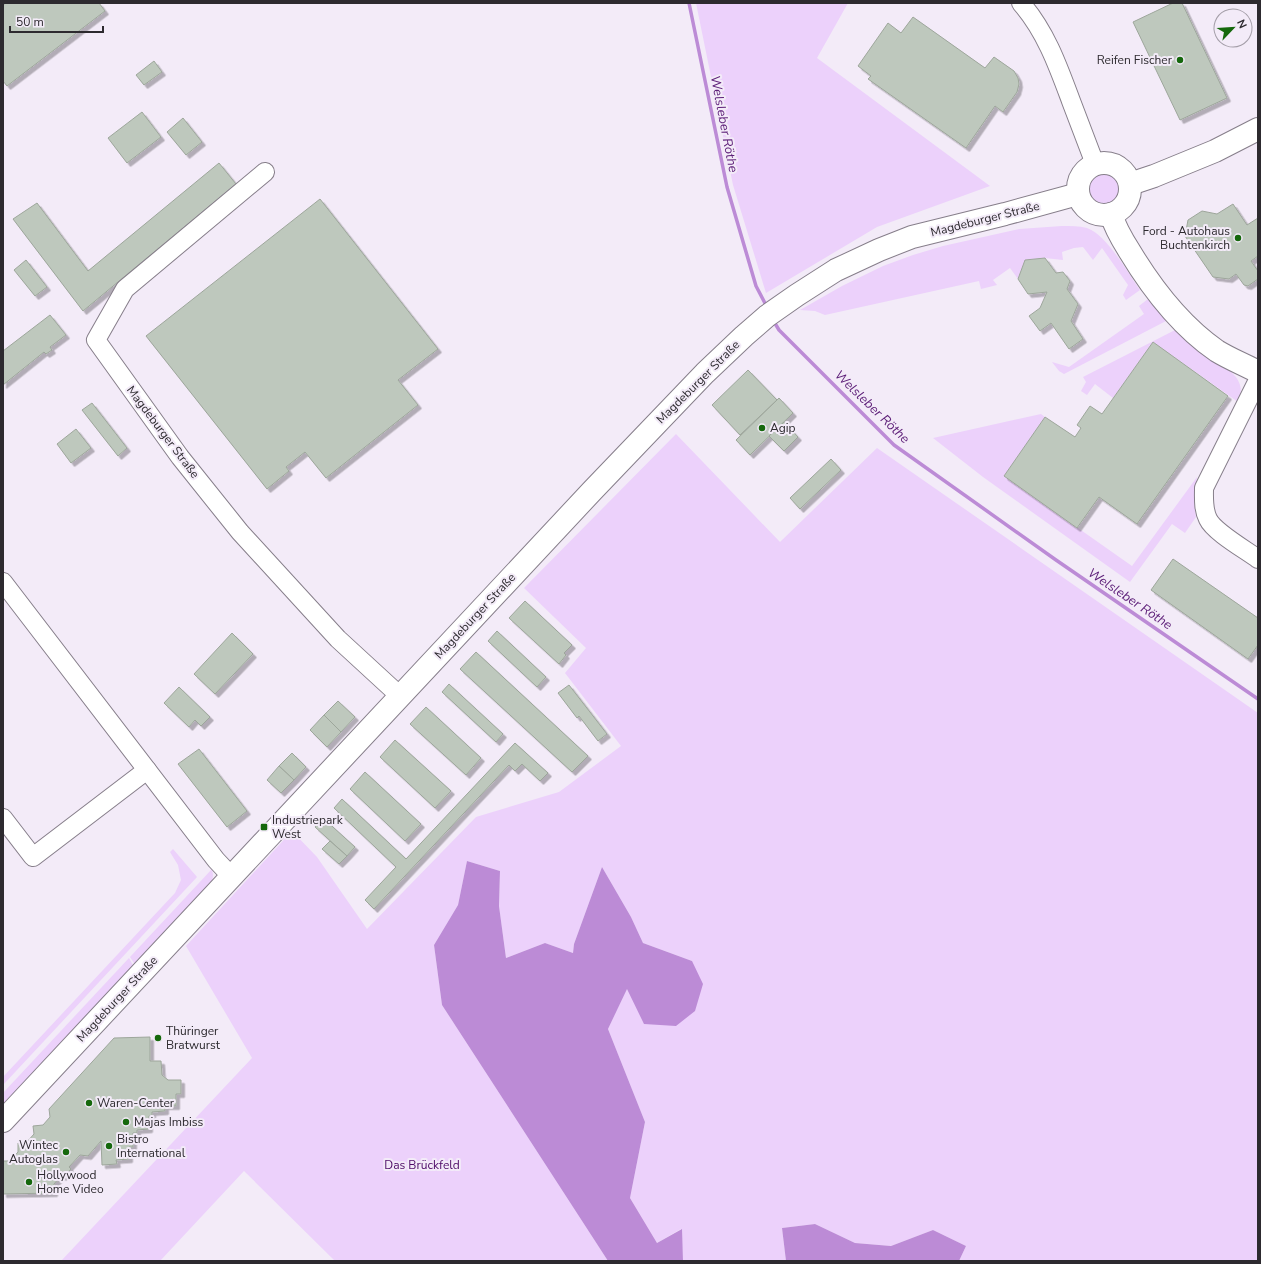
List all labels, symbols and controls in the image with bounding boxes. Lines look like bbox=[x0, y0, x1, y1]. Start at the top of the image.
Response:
scale bar bbox=[10, 8, 103, 34]
north arrow bbox=[1213, 8, 1253, 48]
text: 50 m bbox=[16, 14, 44, 30]
text: N bbox=[1233, 17, 1250, 31]
place label: Reifen Fischer bbox=[1097, 52, 1173, 68]
marker: Reifen Fischer bbox=[1175, 55, 1185, 65]
water label: Welsleber Röthe bbox=[706, 74, 742, 174]
street label: Magdeburger Straße bbox=[929, 198, 1041, 240]
place label: Ford - Autohaus Buchtenkirch bbox=[1143, 223, 1230, 253]
marker: Ford - Autohaus Buchtenkirch bbox=[1233, 233, 1243, 243]
street label: Magdeburger Straße bbox=[653, 337, 743, 427]
water label: Welsleber Röthe bbox=[830, 366, 914, 448]
street label: Magdeburger Straße bbox=[123, 383, 203, 481]
place label: Agip bbox=[770, 420, 796, 436]
marker: Agip bbox=[757, 423, 767, 433]
water label: Welsleber Röthe bbox=[1084, 564, 1176, 634]
street label: Magdeburger Straße bbox=[431, 570, 519, 662]
place label: Industriepark West bbox=[272, 812, 344, 842]
marker: Industriepark West bbox=[259, 822, 269, 832]
street label: Magdeburger Straße bbox=[73, 953, 161, 1045]
place label: Thüringer Bratwurst bbox=[166, 1023, 221, 1053]
marker: Thüringer Bratwurst bbox=[153, 1033, 163, 1043]
place label: Waren-Center bbox=[97, 1095, 175, 1111]
marker: Waren-Center bbox=[84, 1098, 94, 1108]
place label: Majas Imbiss bbox=[134, 1114, 204, 1130]
marker: Majas Imbiss bbox=[121, 1117, 131, 1127]
place label: Bistro International bbox=[117, 1131, 186, 1161]
place label: Wintec Autoglas bbox=[9, 1137, 58, 1167]
marker: Bistro International bbox=[104, 1141, 114, 1151]
marker: Wintec Autoglas bbox=[61, 1147, 71, 1157]
park label: Das Brückfeld bbox=[384, 1157, 460, 1173]
place label: Hollywood Home Video bbox=[37, 1167, 104, 1197]
marker: Hollywood Home Video bbox=[24, 1177, 34, 1187]

